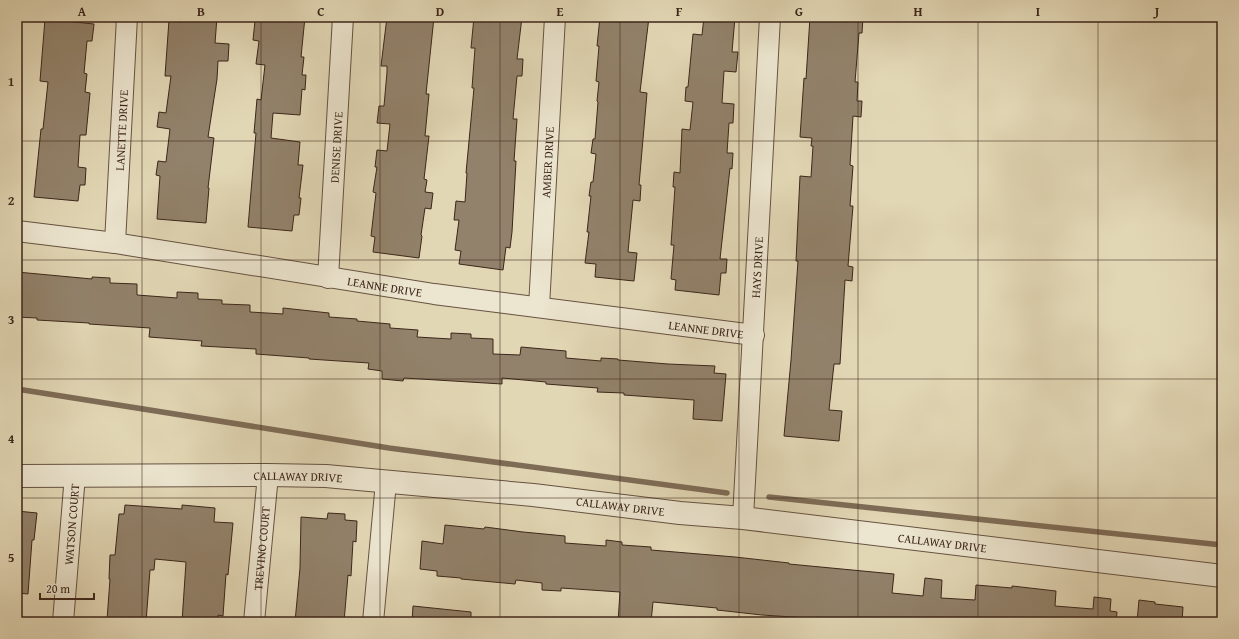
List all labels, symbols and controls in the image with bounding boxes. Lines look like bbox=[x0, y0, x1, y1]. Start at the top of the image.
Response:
text: A bbox=[78, 2, 87, 21]
text: B bbox=[197, 2, 205, 21]
text: C bbox=[317, 2, 325, 21]
text: D bbox=[436, 2, 444, 21]
text: E bbox=[557, 2, 564, 21]
text: F bbox=[676, 2, 683, 21]
text: G bbox=[795, 2, 803, 21]
text: H bbox=[913, 2, 923, 21]
text: I bbox=[1036, 2, 1040, 21]
text: J bbox=[1153, 2, 1160, 21]
text: 1 bbox=[8, 72, 14, 91]
street label: LANETTE DRIVE bbox=[110, 89, 132, 171]
street label: DENISE DRIVE bbox=[325, 111, 346, 183]
street label: AMBER DRIVE bbox=[537, 126, 557, 198]
text: 2 bbox=[8, 191, 15, 210]
street label: HAYS DRIVE bbox=[746, 236, 767, 299]
street label: LEANNE DRIVE bbox=[346, 272, 423, 300]
text: 3 bbox=[8, 310, 14, 329]
street label: LEANNE DRIVE bbox=[667, 316, 745, 342]
text: 4 bbox=[8, 429, 15, 448]
street label: CALLAWAY DRIVE bbox=[253, 466, 343, 486]
street label: WATSON COURT bbox=[59, 483, 83, 566]
street label: CALLAWAY DRIVE bbox=[575, 492, 666, 520]
street label: TREVINO COURT bbox=[249, 505, 273, 591]
street label: CALLAWAY DRIVE bbox=[897, 528, 988, 556]
text: 5 bbox=[8, 548, 15, 567]
scale bar bbox=[40, 575, 94, 601]
text: 20 m bbox=[46, 580, 70, 597]

